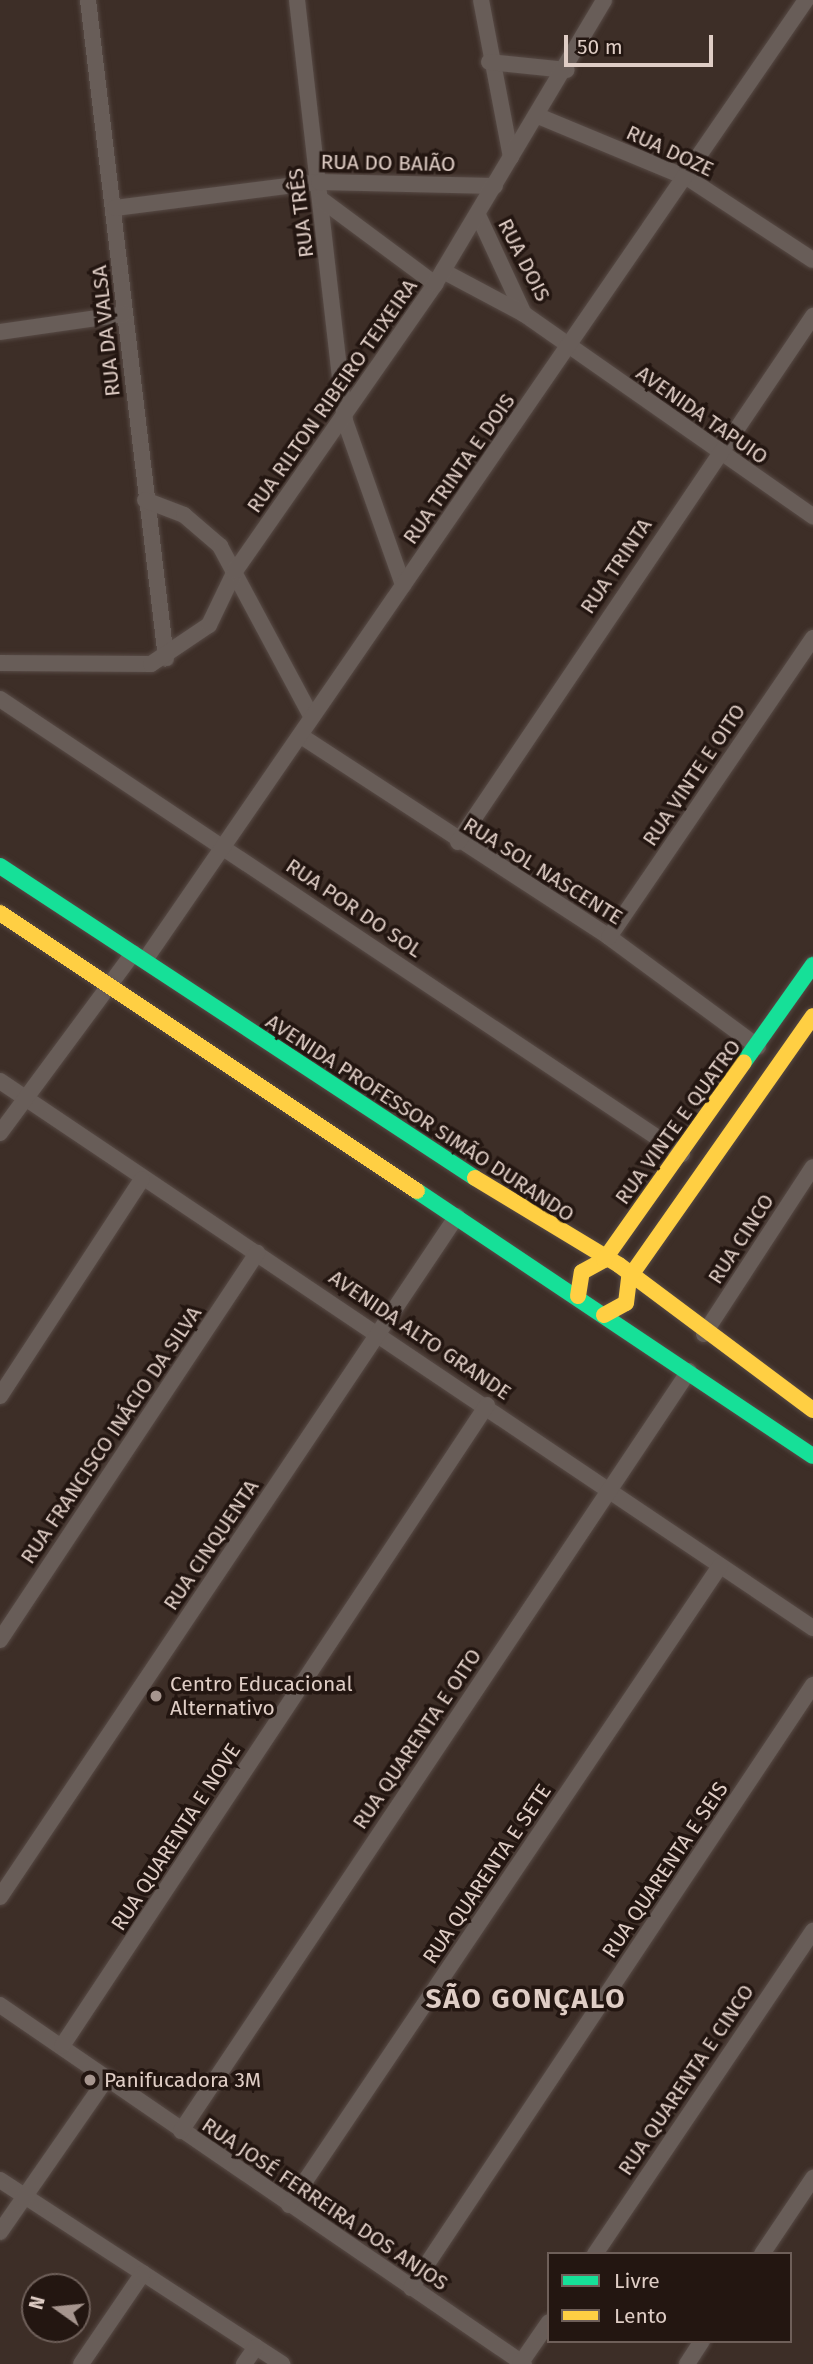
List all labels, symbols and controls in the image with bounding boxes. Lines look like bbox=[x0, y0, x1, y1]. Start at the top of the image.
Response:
scale bar bbox=[568, 21, 717, 65]
text: 50 m bbox=[577, 34, 623, 60]
street label: RUA DOZE bbox=[622, 120, 718, 182]
street label: RUA DO BAIÃO bbox=[320, 149, 456, 177]
street label: RUA TRÊS bbox=[283, 167, 319, 259]
street label: RUA DOIS bbox=[492, 214, 556, 306]
street label: RUA DA VALSA bbox=[87, 264, 125, 398]
street label: RUA RILTON RIBEIRO TEIXEIRA bbox=[242, 274, 422, 518]
street label: AVENIDA TAPUIO bbox=[631, 360, 773, 470]
street label: RUA TRINTA E DOIS bbox=[398, 389, 520, 549]
street label: RUA TRINTA bbox=[575, 513, 657, 619]
street label: RUA VINTE E OITO bbox=[637, 699, 751, 851]
street label: RUA SOL NASCENTE bbox=[459, 812, 627, 930]
street label: RUA POR DO SOL bbox=[281, 853, 427, 963]
street label: AVENIDA PROFESSOR SIMÃO DURANDO bbox=[261, 1009, 579, 1227]
street label: RUA VINTE E QUATRO bbox=[610, 1035, 746, 1209]
street label: RUA CINCO bbox=[703, 1189, 779, 1289]
street label: AVENIDA ALTO GRANDE bbox=[324, 1265, 516, 1405]
street label: RUA FRANCISCO INÁCIO DA SILVA bbox=[15, 1301, 207, 1569]
street label: RUA CINQUENTA bbox=[158, 1475, 264, 1615]
street label: RUA QUARENTA E OITO bbox=[347, 1644, 487, 1834]
place label: Centro Educacional Alternativo bbox=[170, 1671, 353, 1721]
marker: Centro Educacional Alternativo bbox=[148, 1688, 164, 1704]
street label: RUA QUARENTA E NOVE bbox=[106, 1739, 246, 1935]
street label: RUA QUARENTA E SEIS bbox=[597, 1777, 733, 1963]
street label: RUA QUARENTA E SETE bbox=[417, 1779, 557, 1969]
street label: RUA QUARENTA E CINCO bbox=[613, 1980, 759, 2180]
district label: SÃO GONÇALO bbox=[427, 1982, 625, 2016]
place label: Panifucadora 3M bbox=[104, 2067, 261, 2093]
marker: Panifucadora 3M bbox=[82, 2072, 98, 2088]
street label: RUA JOSÉ FERREIRA DOS ANJOS bbox=[197, 2112, 453, 2296]
legend bbox=[547, 2252, 792, 2343]
text: Livre bbox=[614, 2268, 660, 2294]
north arrow bbox=[21, 2273, 91, 2343]
text: N bbox=[24, 2294, 50, 2312]
text: Lento bbox=[614, 2303, 667, 2329]

